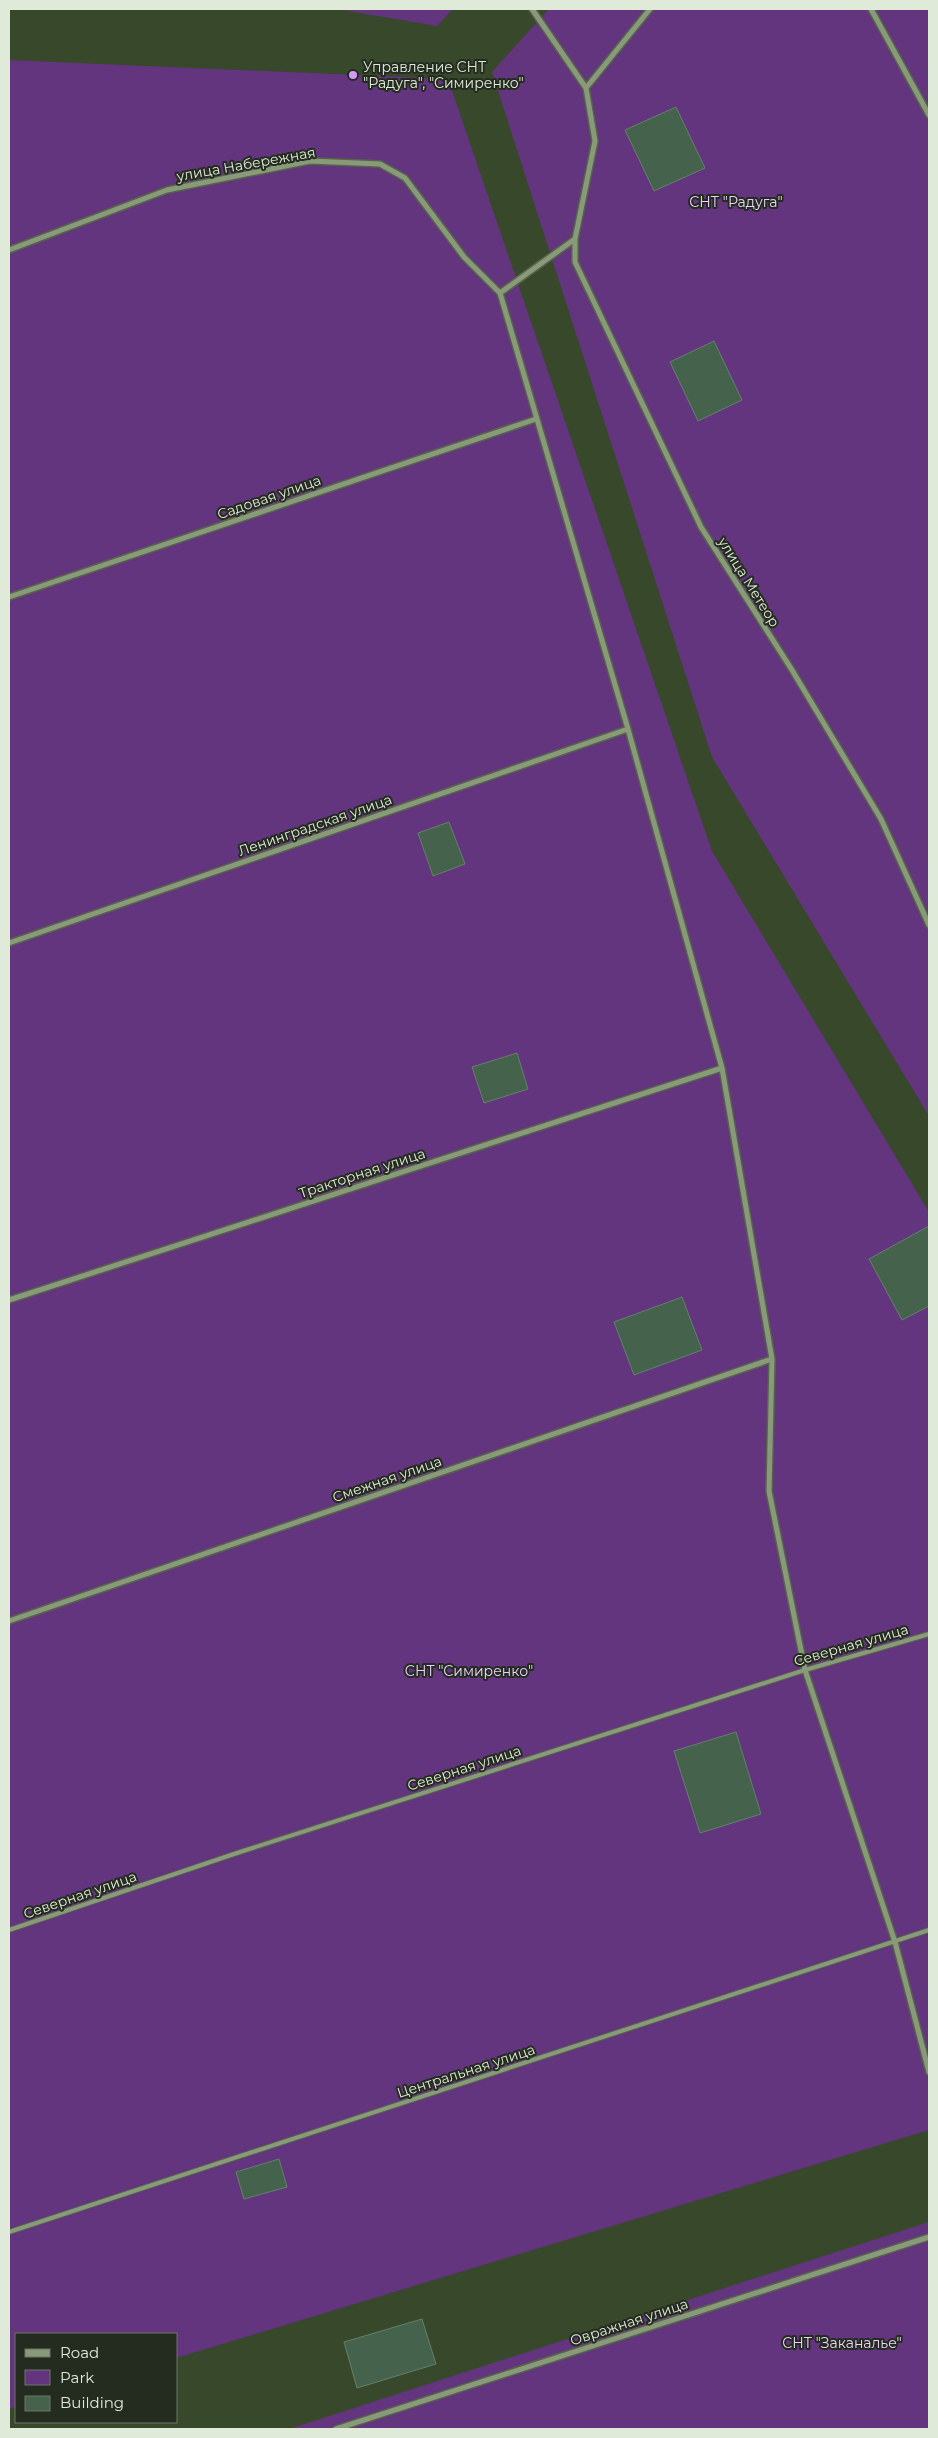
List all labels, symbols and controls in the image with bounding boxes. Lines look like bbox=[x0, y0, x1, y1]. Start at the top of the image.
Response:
place label: Управление СНТ "Радуга", "Симиренко" bbox=[363, 58, 524, 92]
marker: Управление СНТ "Радуга", "Симиренко" bbox=[347, 69, 359, 81]
street label: улица Набережная bbox=[174, 143, 317, 185]
park label: СНТ "Радуга" bbox=[689, 193, 783, 211]
street label: Садовая улица bbox=[215, 471, 323, 523]
street label: улица Метеор bbox=[714, 533, 784, 630]
street label: Ленинградская улица bbox=[236, 790, 394, 860]
street label: Тракторная улица bbox=[296, 1144, 428, 1202]
street label: Смежная улица bbox=[330, 1452, 444, 1506]
street label: Северная улица bbox=[792, 1620, 910, 1670]
park label: СНТ "Симиренко" bbox=[405, 1662, 533, 1680]
street label: Северная улица bbox=[405, 1741, 523, 1795]
street label: Северная улица bbox=[21, 1867, 139, 1923]
street label: Центральная улица bbox=[395, 2040, 537, 2102]
street label: Овражная улица bbox=[568, 2294, 690, 2350]
legend bbox=[15, 2333, 178, 2423]
park label: СНТ "Заканалье" bbox=[782, 2334, 902, 2352]
text: Road bbox=[60, 2343, 99, 2362]
text: Park bbox=[60, 2368, 94, 2387]
text: Building bbox=[60, 2393, 124, 2412]

